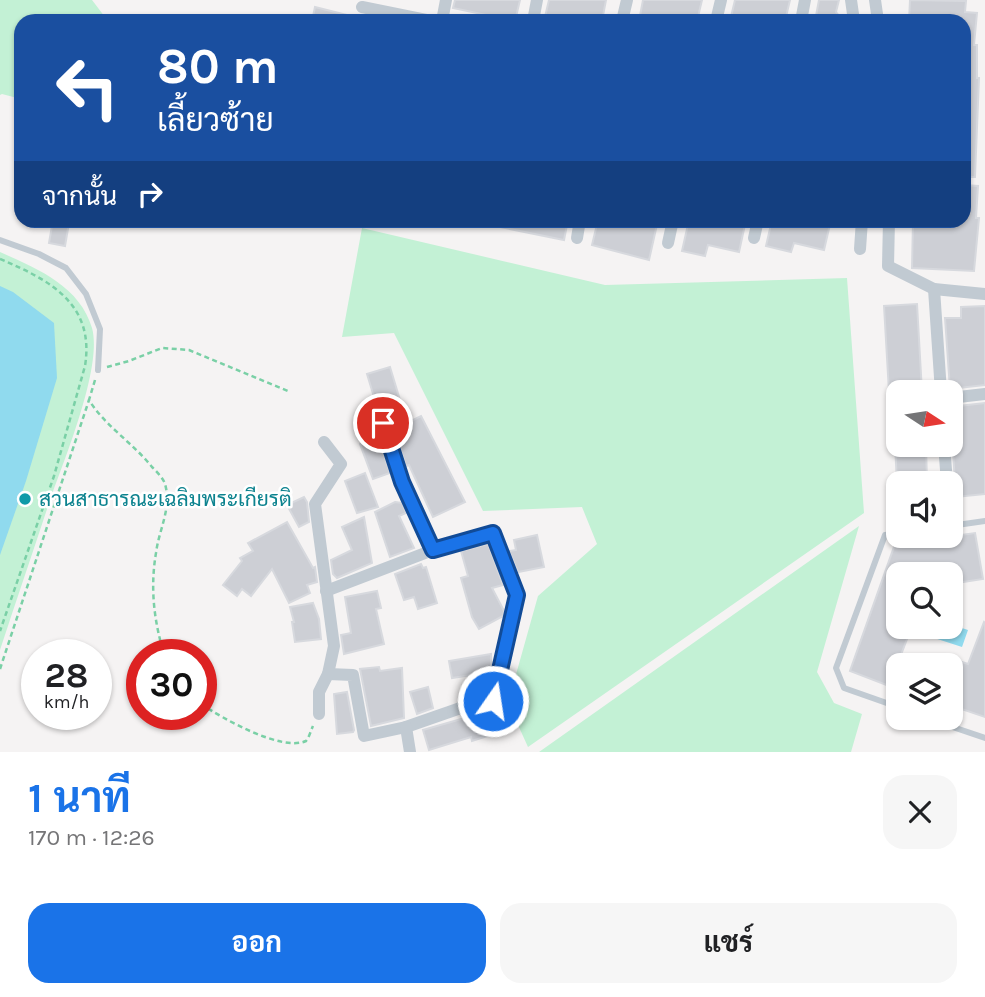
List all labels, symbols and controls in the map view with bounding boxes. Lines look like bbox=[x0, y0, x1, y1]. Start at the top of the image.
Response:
text: 80 m bbox=[157, 38, 279, 95]
icon: left bbox=[42, 42, 133, 133]
text: เลี้ยวซ้าย bbox=[157, 102, 274, 139]
icon: right bbox=[131, 175, 169, 213]
text: จากนั้น bbox=[42, 181, 117, 212]
north arrow bbox=[886, 380, 962, 457]
map controls bbox=[886, 380, 963, 730]
pin bbox=[353, 393, 413, 453]
icon: arrive bbox=[364, 404, 402, 442]
button: sound bbox=[886, 471, 963, 548]
place label: สวนสาธารณะเฉลิมพระเกียรติ bbox=[39, 486, 292, 511]
marker: สวนสาธารณะเฉลิมพระเกียรติ bbox=[17, 491, 33, 507]
button: search bbox=[886, 562, 963, 639]
speed limit sign: 30 bbox=[126, 639, 217, 730]
button: layers bbox=[886, 653, 963, 730]
text: 28 bbox=[45, 655, 88, 696]
position arrow bbox=[456, 664, 530, 738]
text: km/h bbox=[44, 691, 89, 713]
text: 1 นาที bbox=[28, 773, 131, 823]
button: close bbox=[883, 775, 957, 849]
text: 170 m · 12:26 bbox=[28, 824, 155, 851]
button: ออก bbox=[28, 903, 486, 983]
button: แชร์ bbox=[500, 903, 957, 983]

